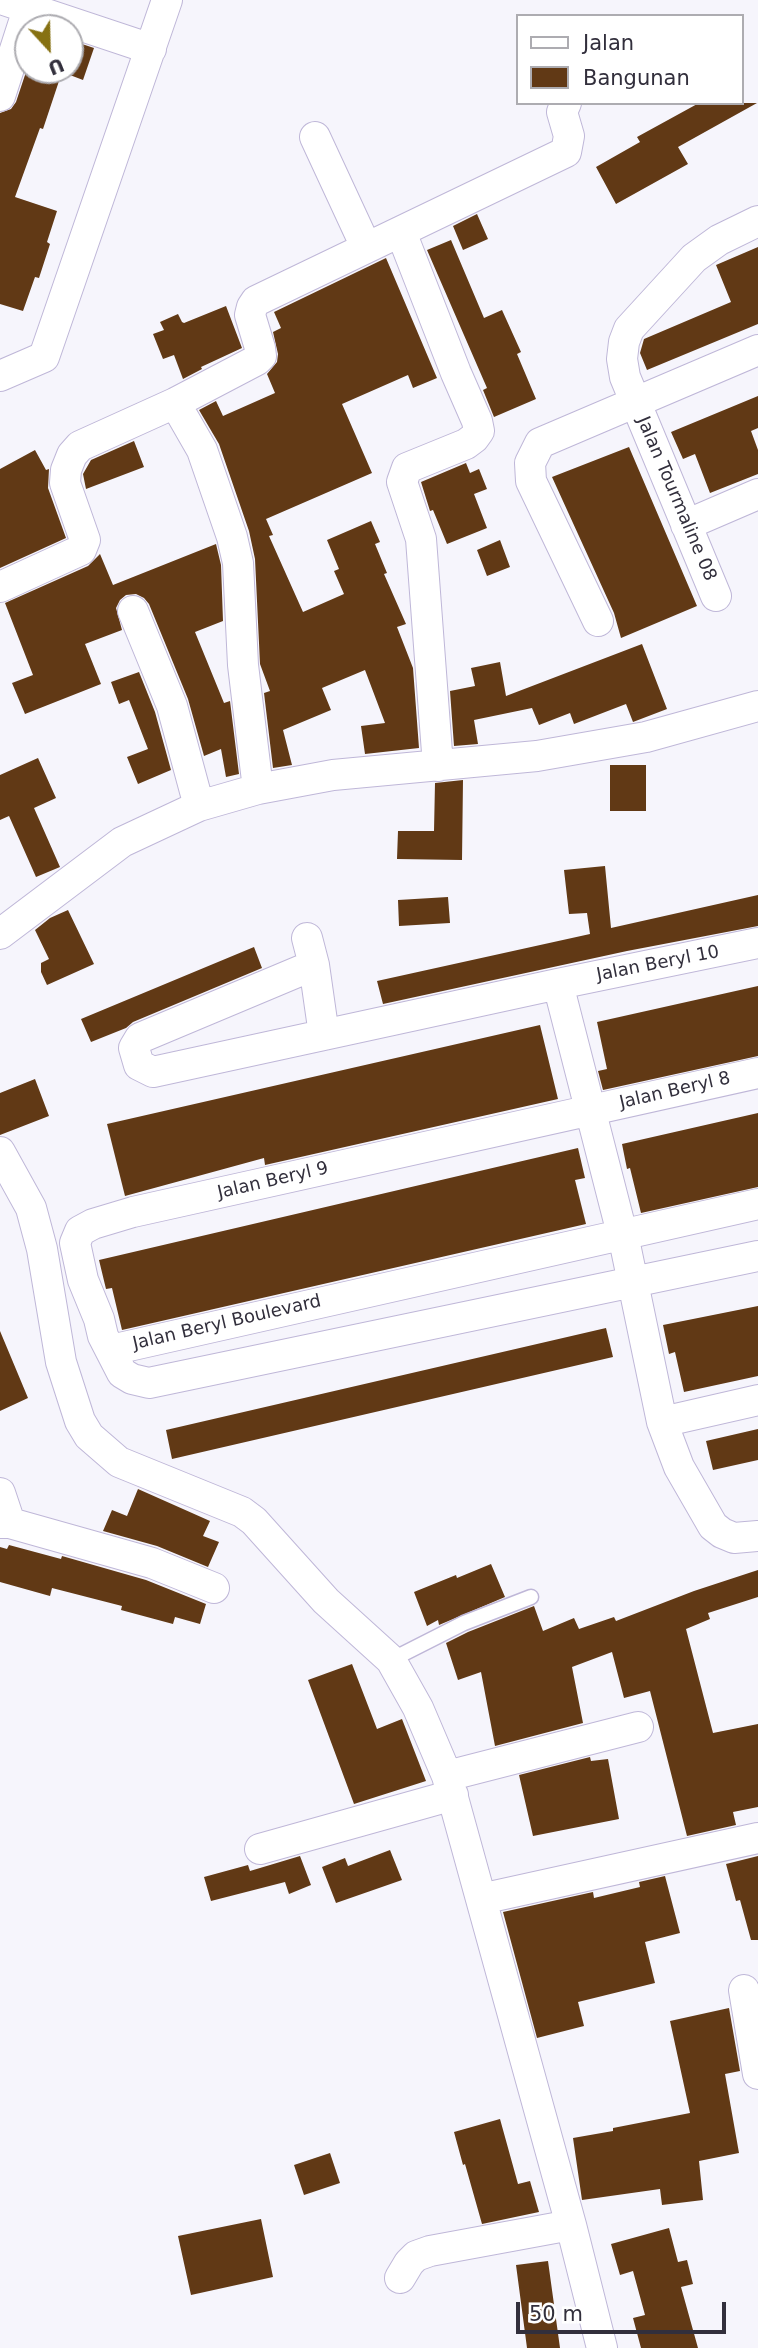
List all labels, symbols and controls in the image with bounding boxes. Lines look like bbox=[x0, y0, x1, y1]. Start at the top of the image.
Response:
north arrow bbox=[14, 14, 84, 84]
legend bbox=[516, 14, 744, 105]
text: Jalan bbox=[583, 31, 634, 55]
text: U bbox=[45, 54, 67, 80]
text: Bangunan bbox=[583, 66, 690, 90]
street label: Jalan Tourmaline 08 bbox=[632, 413, 720, 585]
street label: Jalan Beryl 10 bbox=[595, 942, 721, 986]
street label: Jalan Beryl 8 bbox=[617, 1068, 733, 1114]
street label: Jalan Beryl 9 bbox=[215, 1158, 331, 1204]
street label: Jalan Beryl Boulevard bbox=[131, 1291, 323, 1355]
scale bar bbox=[520, 2288, 730, 2332]
text: 50 m bbox=[529, 2302, 583, 2326]

